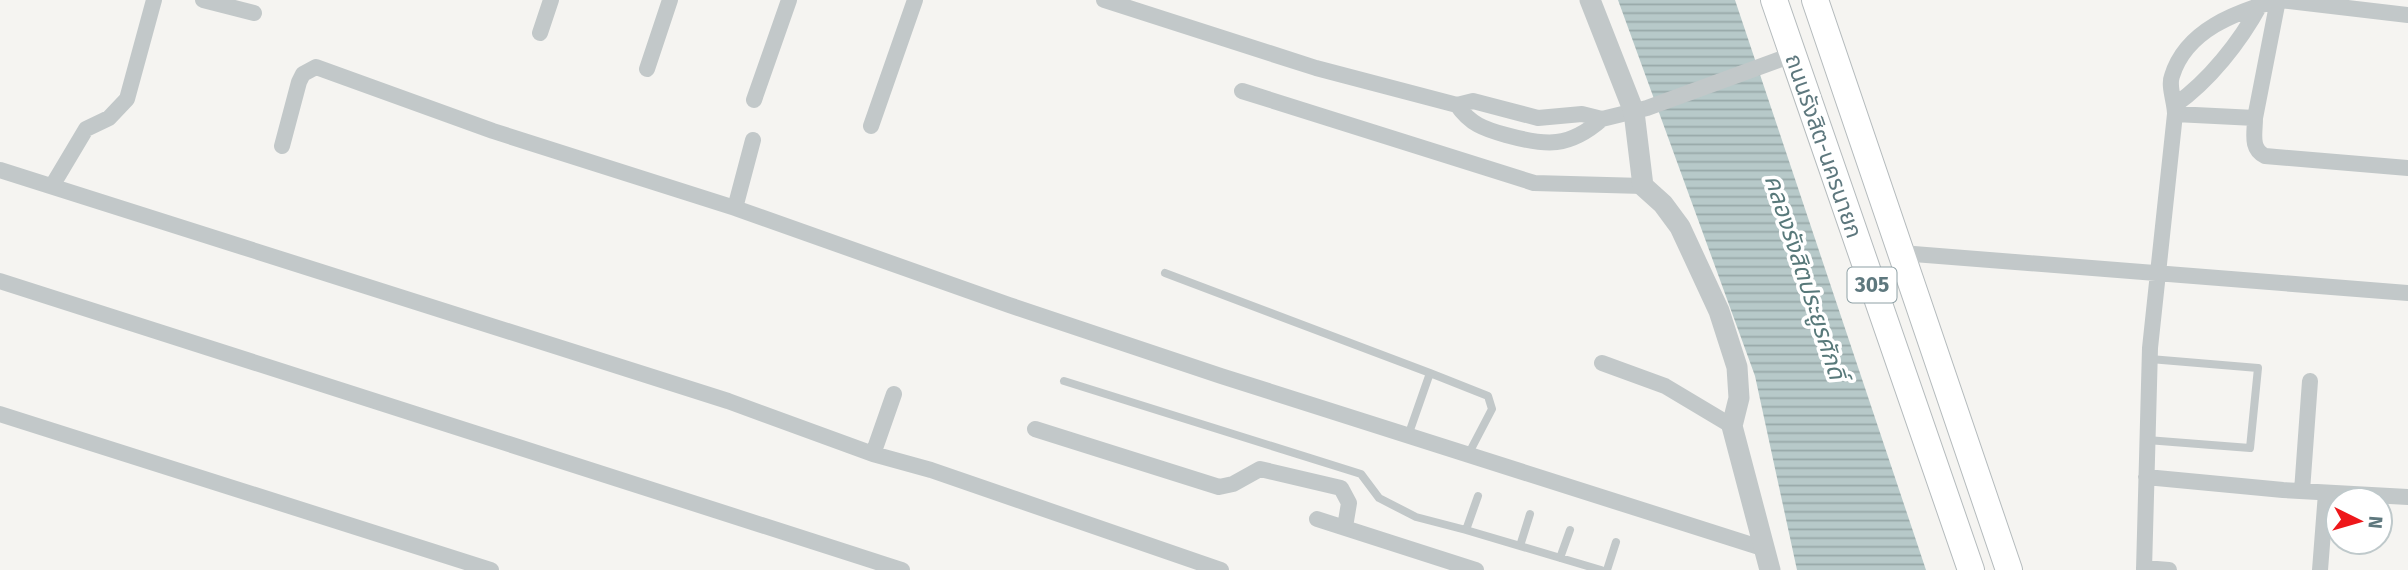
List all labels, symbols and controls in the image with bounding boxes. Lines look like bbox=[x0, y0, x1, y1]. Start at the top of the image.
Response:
street label: ถนนรังสิต-นครนายก bbox=[1779, 50, 1869, 242]
water label: คลองรังสิตประยูรศักดิ์ bbox=[1758, 171, 1854, 389]
road number: 305 bbox=[1848, 268, 1896, 302]
north arrow bbox=[2324, 486, 2394, 556]
text: N bbox=[2363, 515, 2387, 530]

